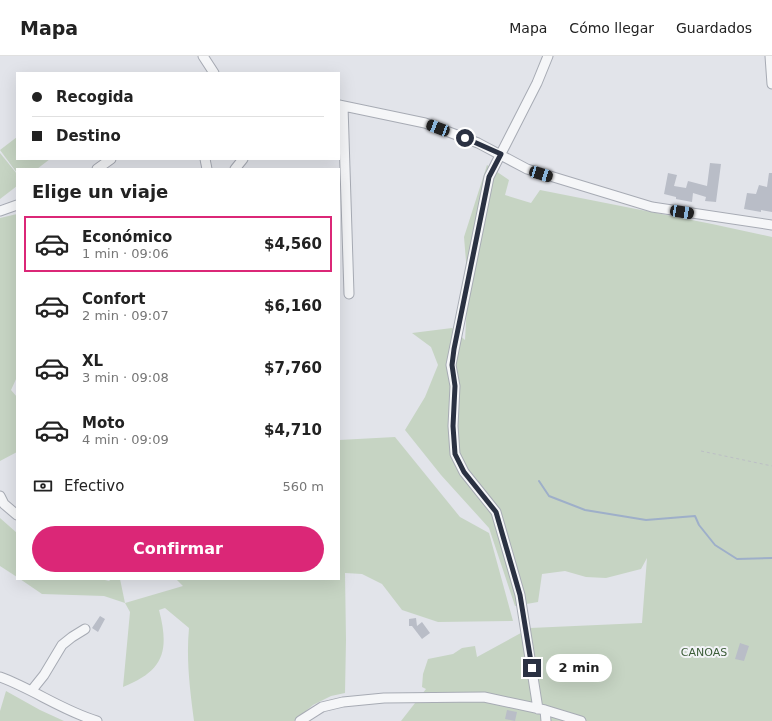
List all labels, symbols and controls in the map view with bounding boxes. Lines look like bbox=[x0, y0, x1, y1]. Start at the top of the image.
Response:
text: Mapa bbox=[20, 17, 78, 39]
text: Mapa bbox=[509, 20, 547, 36]
text: Cómo llegar bbox=[569, 20, 654, 36]
text: Guardados bbox=[676, 20, 752, 36]
text: Recogida bbox=[56, 88, 134, 106]
car bbox=[425, 118, 451, 138]
text: Destino bbox=[56, 127, 121, 145]
route start bbox=[456, 129, 474, 147]
car bbox=[528, 165, 554, 183]
text: Elige un viaje bbox=[32, 181, 168, 202]
car bbox=[669, 204, 695, 220]
icon: car bbox=[34, 226, 70, 262]
text: Económico bbox=[82, 228, 172, 246]
text: $4,560 bbox=[264, 235, 322, 253]
text: 1 min · 09:06 bbox=[82, 246, 169, 261]
icon: car bbox=[34, 288, 70, 324]
text: Confort bbox=[82, 290, 145, 308]
text: $6,160 bbox=[264, 297, 322, 315]
text: 2 min · 09:07 bbox=[82, 308, 169, 323]
icon: car bbox=[34, 350, 70, 386]
text: XL bbox=[82, 352, 103, 370]
text: $7,760 bbox=[264, 359, 322, 377]
text: 3 min · 09:08 bbox=[82, 370, 169, 385]
icon: car bbox=[34, 412, 70, 448]
text: Moto bbox=[82, 414, 125, 432]
text: $4,710 bbox=[264, 421, 322, 439]
text: 4 min · 09:09 bbox=[82, 432, 169, 447]
icon: cash bbox=[32, 475, 54, 497]
text: Efectivo bbox=[64, 477, 124, 495]
text: 560 m bbox=[282, 479, 324, 494]
button: Confirmar bbox=[32, 526, 324, 572]
park label: CANOAS bbox=[681, 646, 727, 659]
callout: 2 min bbox=[546, 654, 612, 682]
route end bbox=[523, 659, 541, 677]
text: 2 min bbox=[559, 660, 599, 675]

